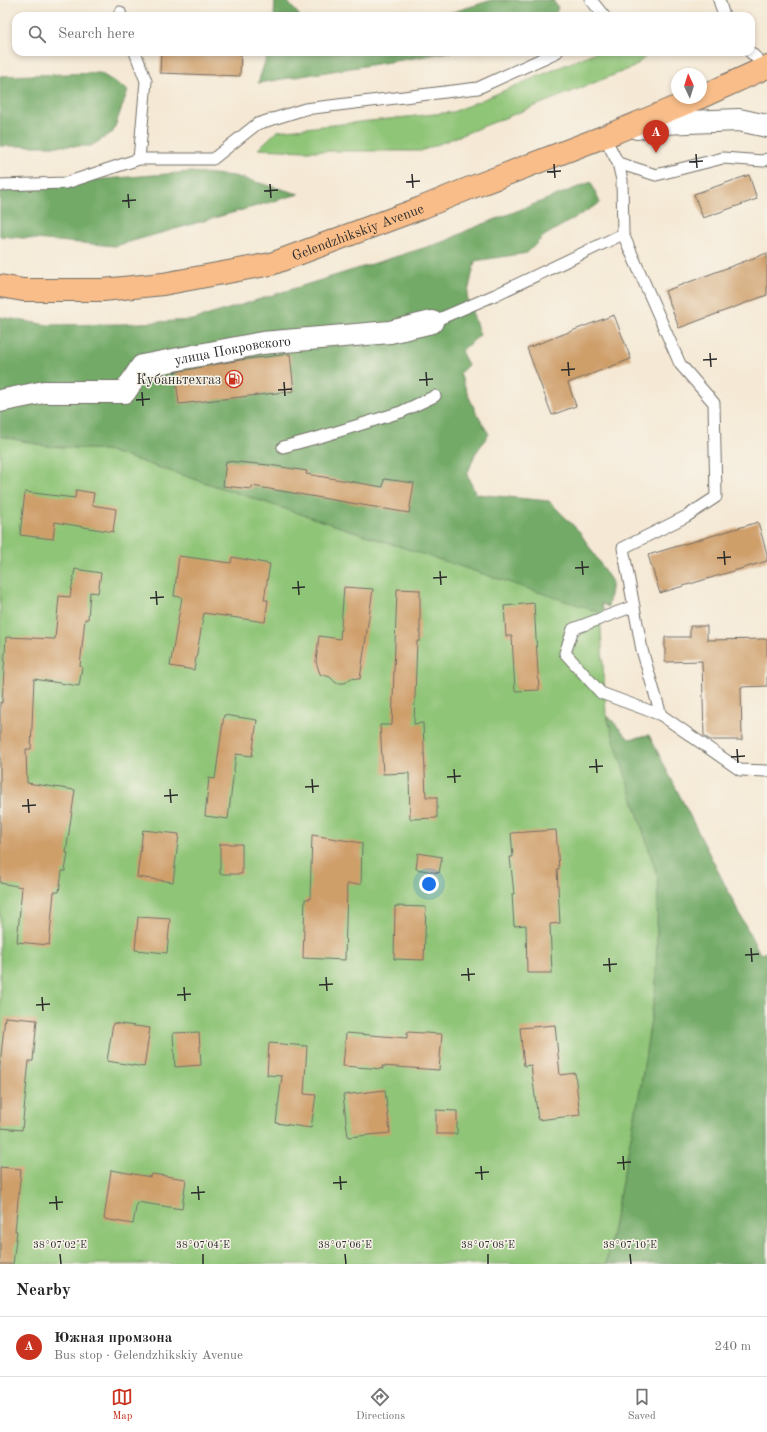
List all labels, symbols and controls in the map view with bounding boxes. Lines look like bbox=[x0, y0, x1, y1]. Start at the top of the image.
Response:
search box bbox=[12, 12, 755, 56]
icon: search bbox=[26, 23, 48, 45]
text: Search here bbox=[58, 27, 135, 42]
north arrow bbox=[671, 68, 707, 104]
pin: A bbox=[643, 120, 669, 153]
street label: Gelendzhikskiy Avenue bbox=[290, 202, 426, 264]
street label: улица Покровского bbox=[173, 335, 292, 368]
fuel station icon: Кубаньтехгаз bbox=[224, 369, 244, 389]
place label: Кубаньтехгаз bbox=[136, 373, 221, 387]
your location bbox=[419, 874, 439, 894]
text: 38°07'02"E bbox=[33, 1240, 87, 1250]
text: 38°07'04"E bbox=[176, 1240, 230, 1250]
text: 38°07'06"E bbox=[318, 1240, 372, 1250]
text: 38°07'08"E bbox=[461, 1240, 515, 1250]
text: 38°07'10"E bbox=[603, 1240, 657, 1250]
text: Nearby bbox=[16, 1282, 71, 1299]
text: Южная промзона bbox=[54, 1331, 172, 1346]
text: A bbox=[24, 1340, 34, 1353]
text: 240 m bbox=[714, 1340, 751, 1353]
text: Bus stop · Gelendzhikskiy Avenue bbox=[54, 1349, 243, 1362]
tab: Map bbox=[111, 1386, 133, 1424]
tab: Directions bbox=[356, 1386, 405, 1424]
tab: Saved bbox=[628, 1386, 656, 1424]

